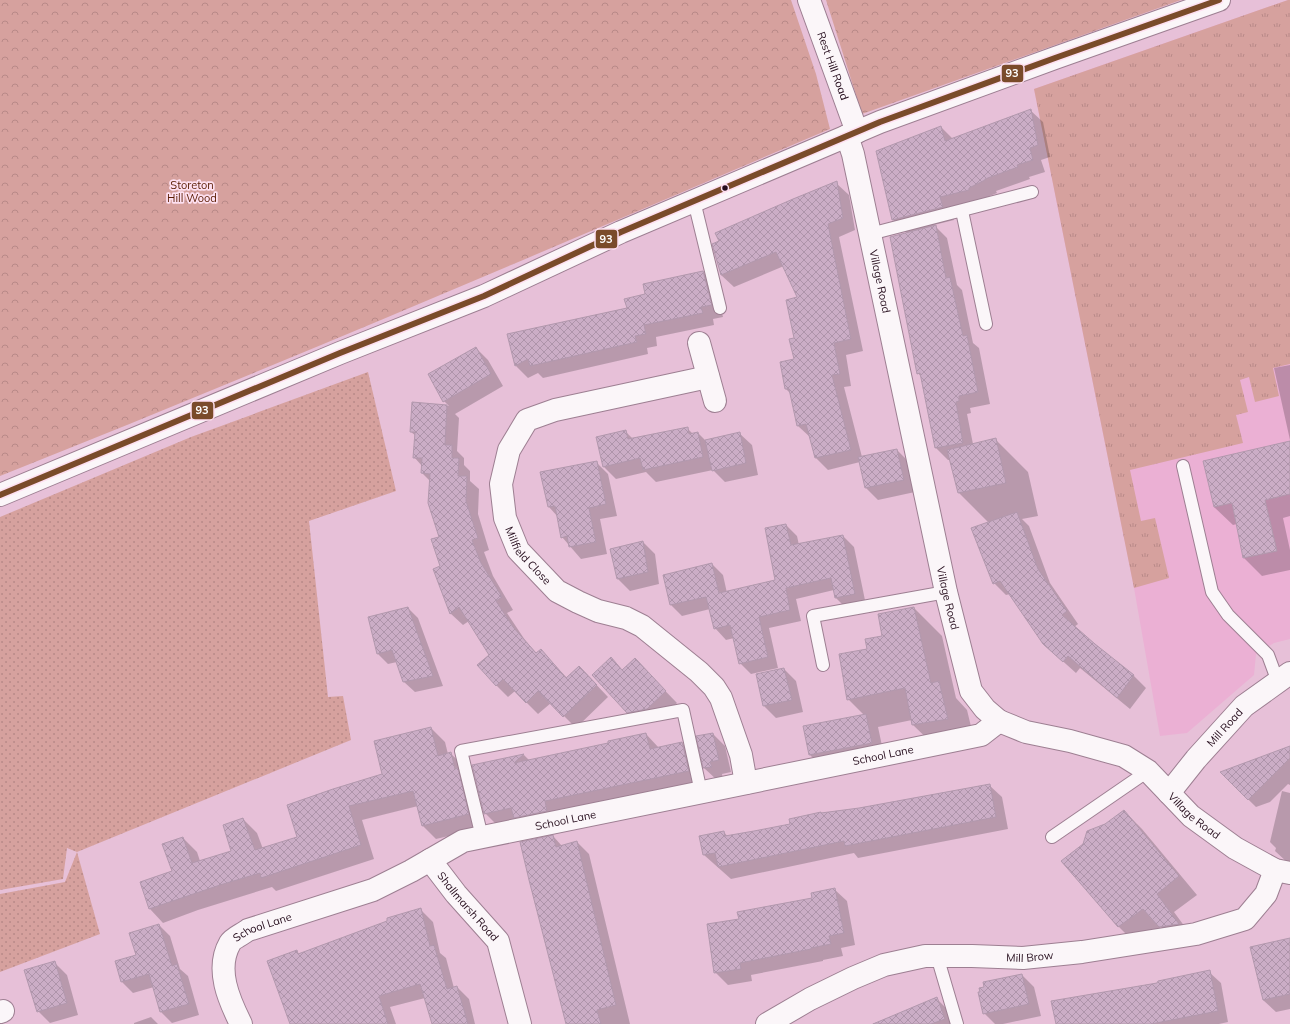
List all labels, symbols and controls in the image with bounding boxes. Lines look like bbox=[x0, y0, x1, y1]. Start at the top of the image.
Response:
street label: Rest Hill Road bbox=[814, 30, 852, 102]
line badge: 93 bbox=[1001, 64, 1024, 83]
text: 93 bbox=[1005, 66, 1019, 80]
park label: Storeton Hill Wood bbox=[167, 178, 217, 205]
unlabelled marker bbox=[720, 183, 730, 193]
line badge: 93 bbox=[595, 229, 618, 249]
text: 93 bbox=[599, 232, 613, 246]
street label: Village Road bbox=[866, 248, 894, 314]
line badge: 93 bbox=[191, 401, 214, 420]
text: 93 bbox=[195, 403, 209, 417]
street label: Millfield Close bbox=[502, 524, 554, 587]
street label: Village Road bbox=[934, 565, 962, 631]
street label: Mill Road bbox=[1204, 705, 1246, 750]
street label: School Lane bbox=[851, 742, 915, 768]
street label: Village Road bbox=[1165, 789, 1223, 842]
street label: School Lane bbox=[534, 807, 597, 833]
street label: Shallmarsh Road bbox=[434, 869, 502, 944]
street label: School Lane bbox=[230, 910, 293, 945]
street label: Mill Brow bbox=[1006, 948, 1054, 965]

